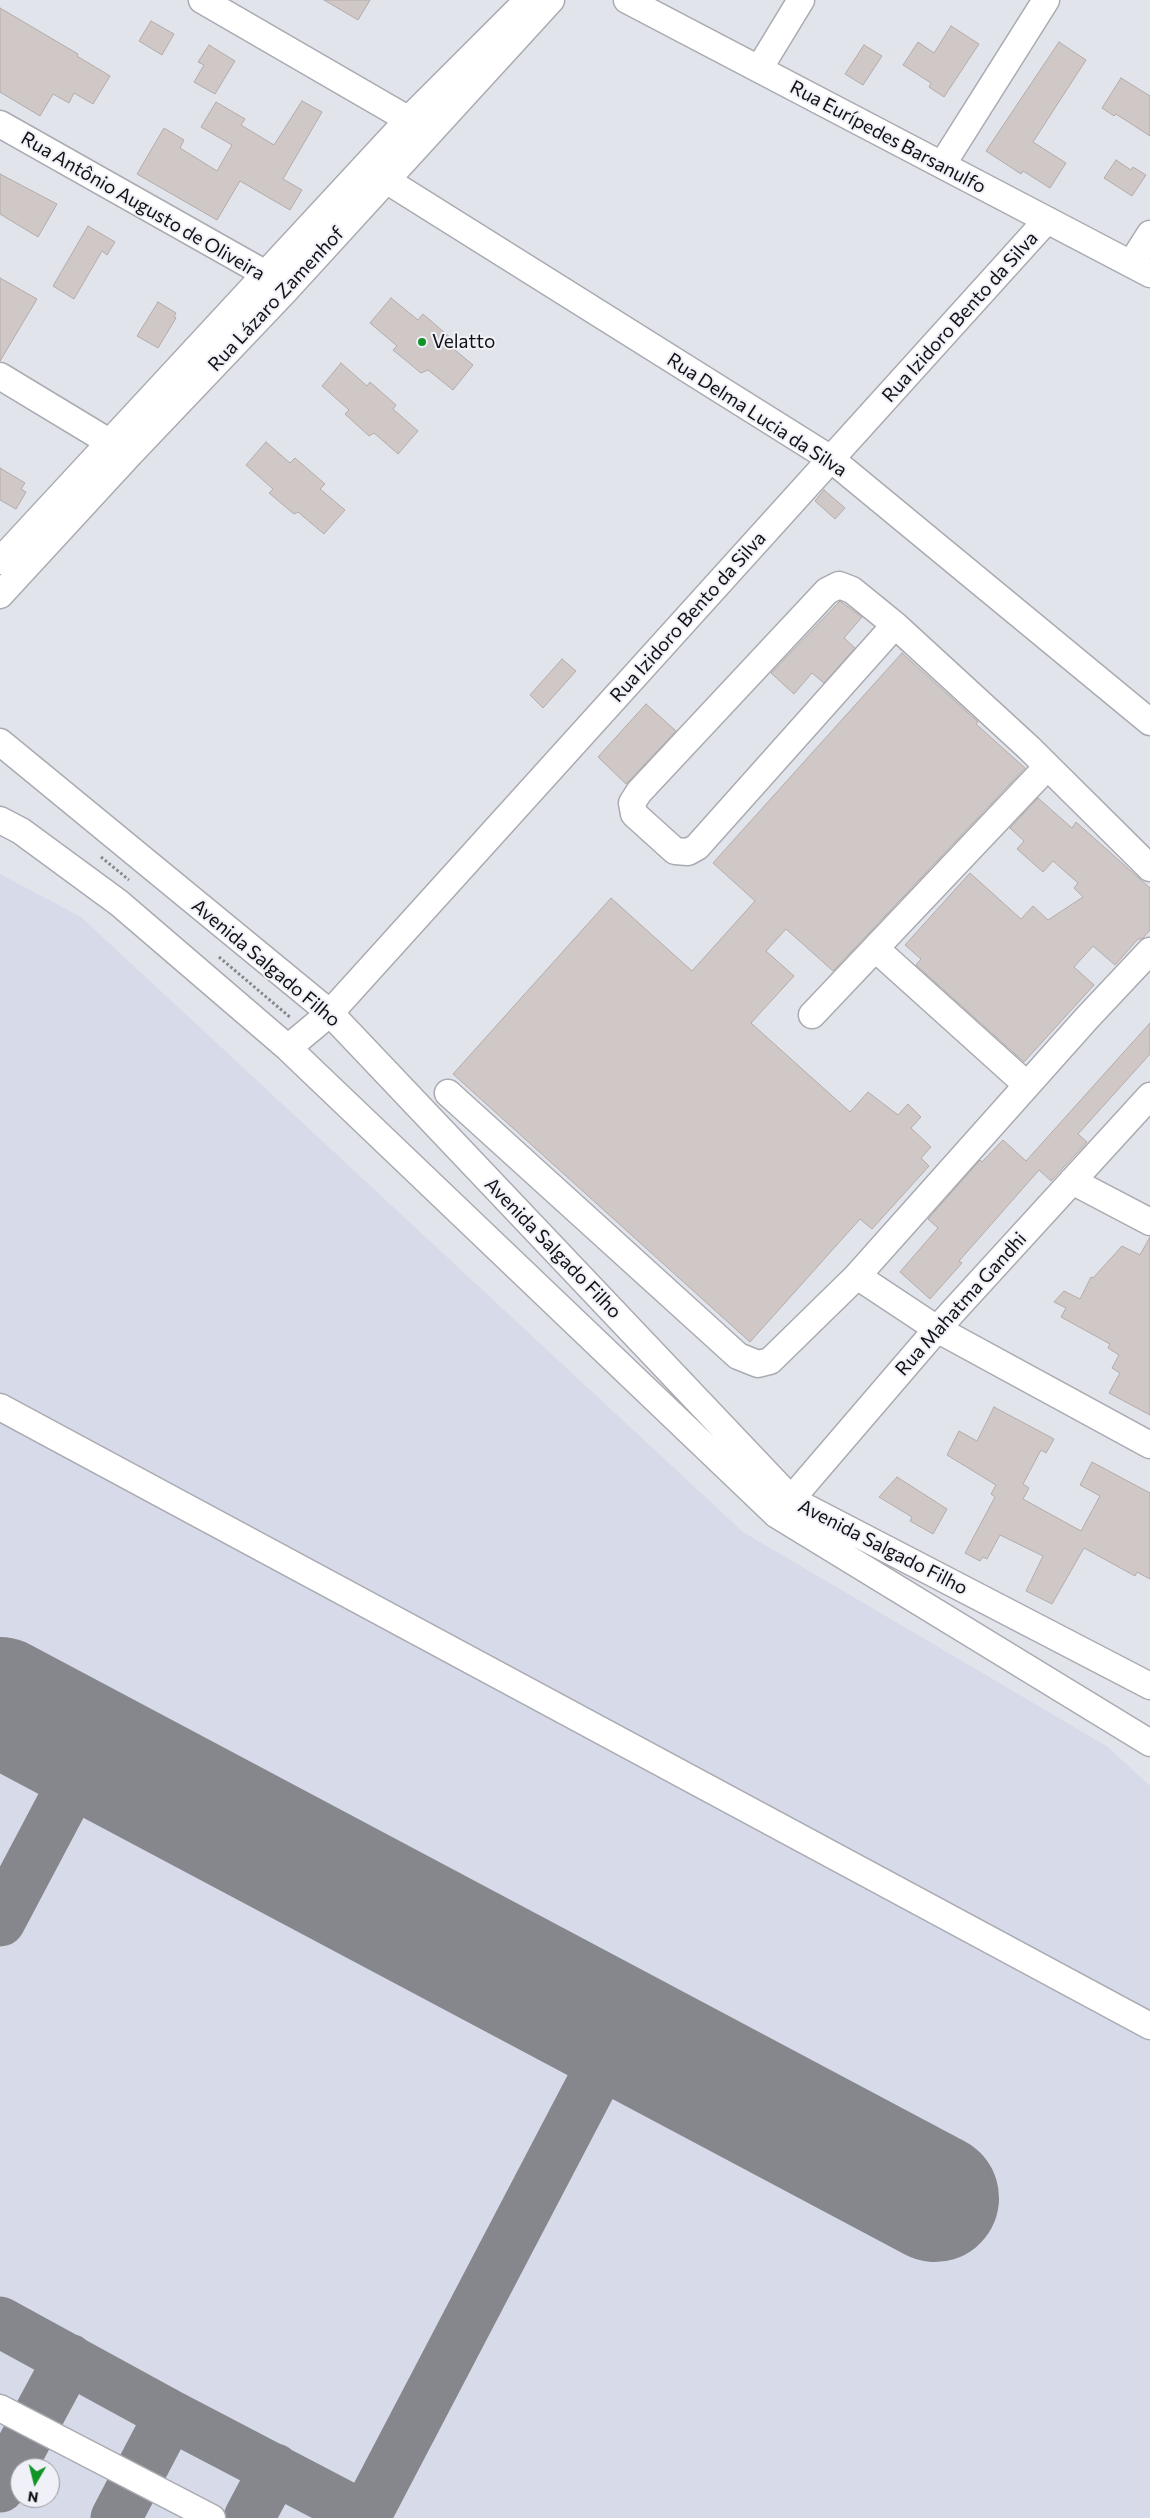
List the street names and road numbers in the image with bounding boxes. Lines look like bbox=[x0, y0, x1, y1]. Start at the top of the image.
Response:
street label: Rua Eurípedes Barsanulfo bbox=[786, 76, 990, 198]
street label: Rua Antônio Augusto de Oliveira bbox=[17, 127, 269, 285]
street label: Rua Lázaro Zamenhof bbox=[203, 222, 349, 376]
street label: Rua Izidoro Bento da Silva bbox=[877, 227, 1043, 407]
street label: Rua Delma Lucia da Silva bbox=[663, 348, 851, 482]
street label: Rua Izidoro Bento da Silva bbox=[605, 527, 771, 707]
street label: Avenida Salgado Filho bbox=[187, 894, 345, 1032]
street label: Avenida Salgado Filho bbox=[480, 1173, 626, 1323]
street label: Rua Mahatma Gandhi bbox=[891, 1228, 1031, 1380]
street label: Avenida Salgado Filho bbox=[795, 1494, 971, 1600]

